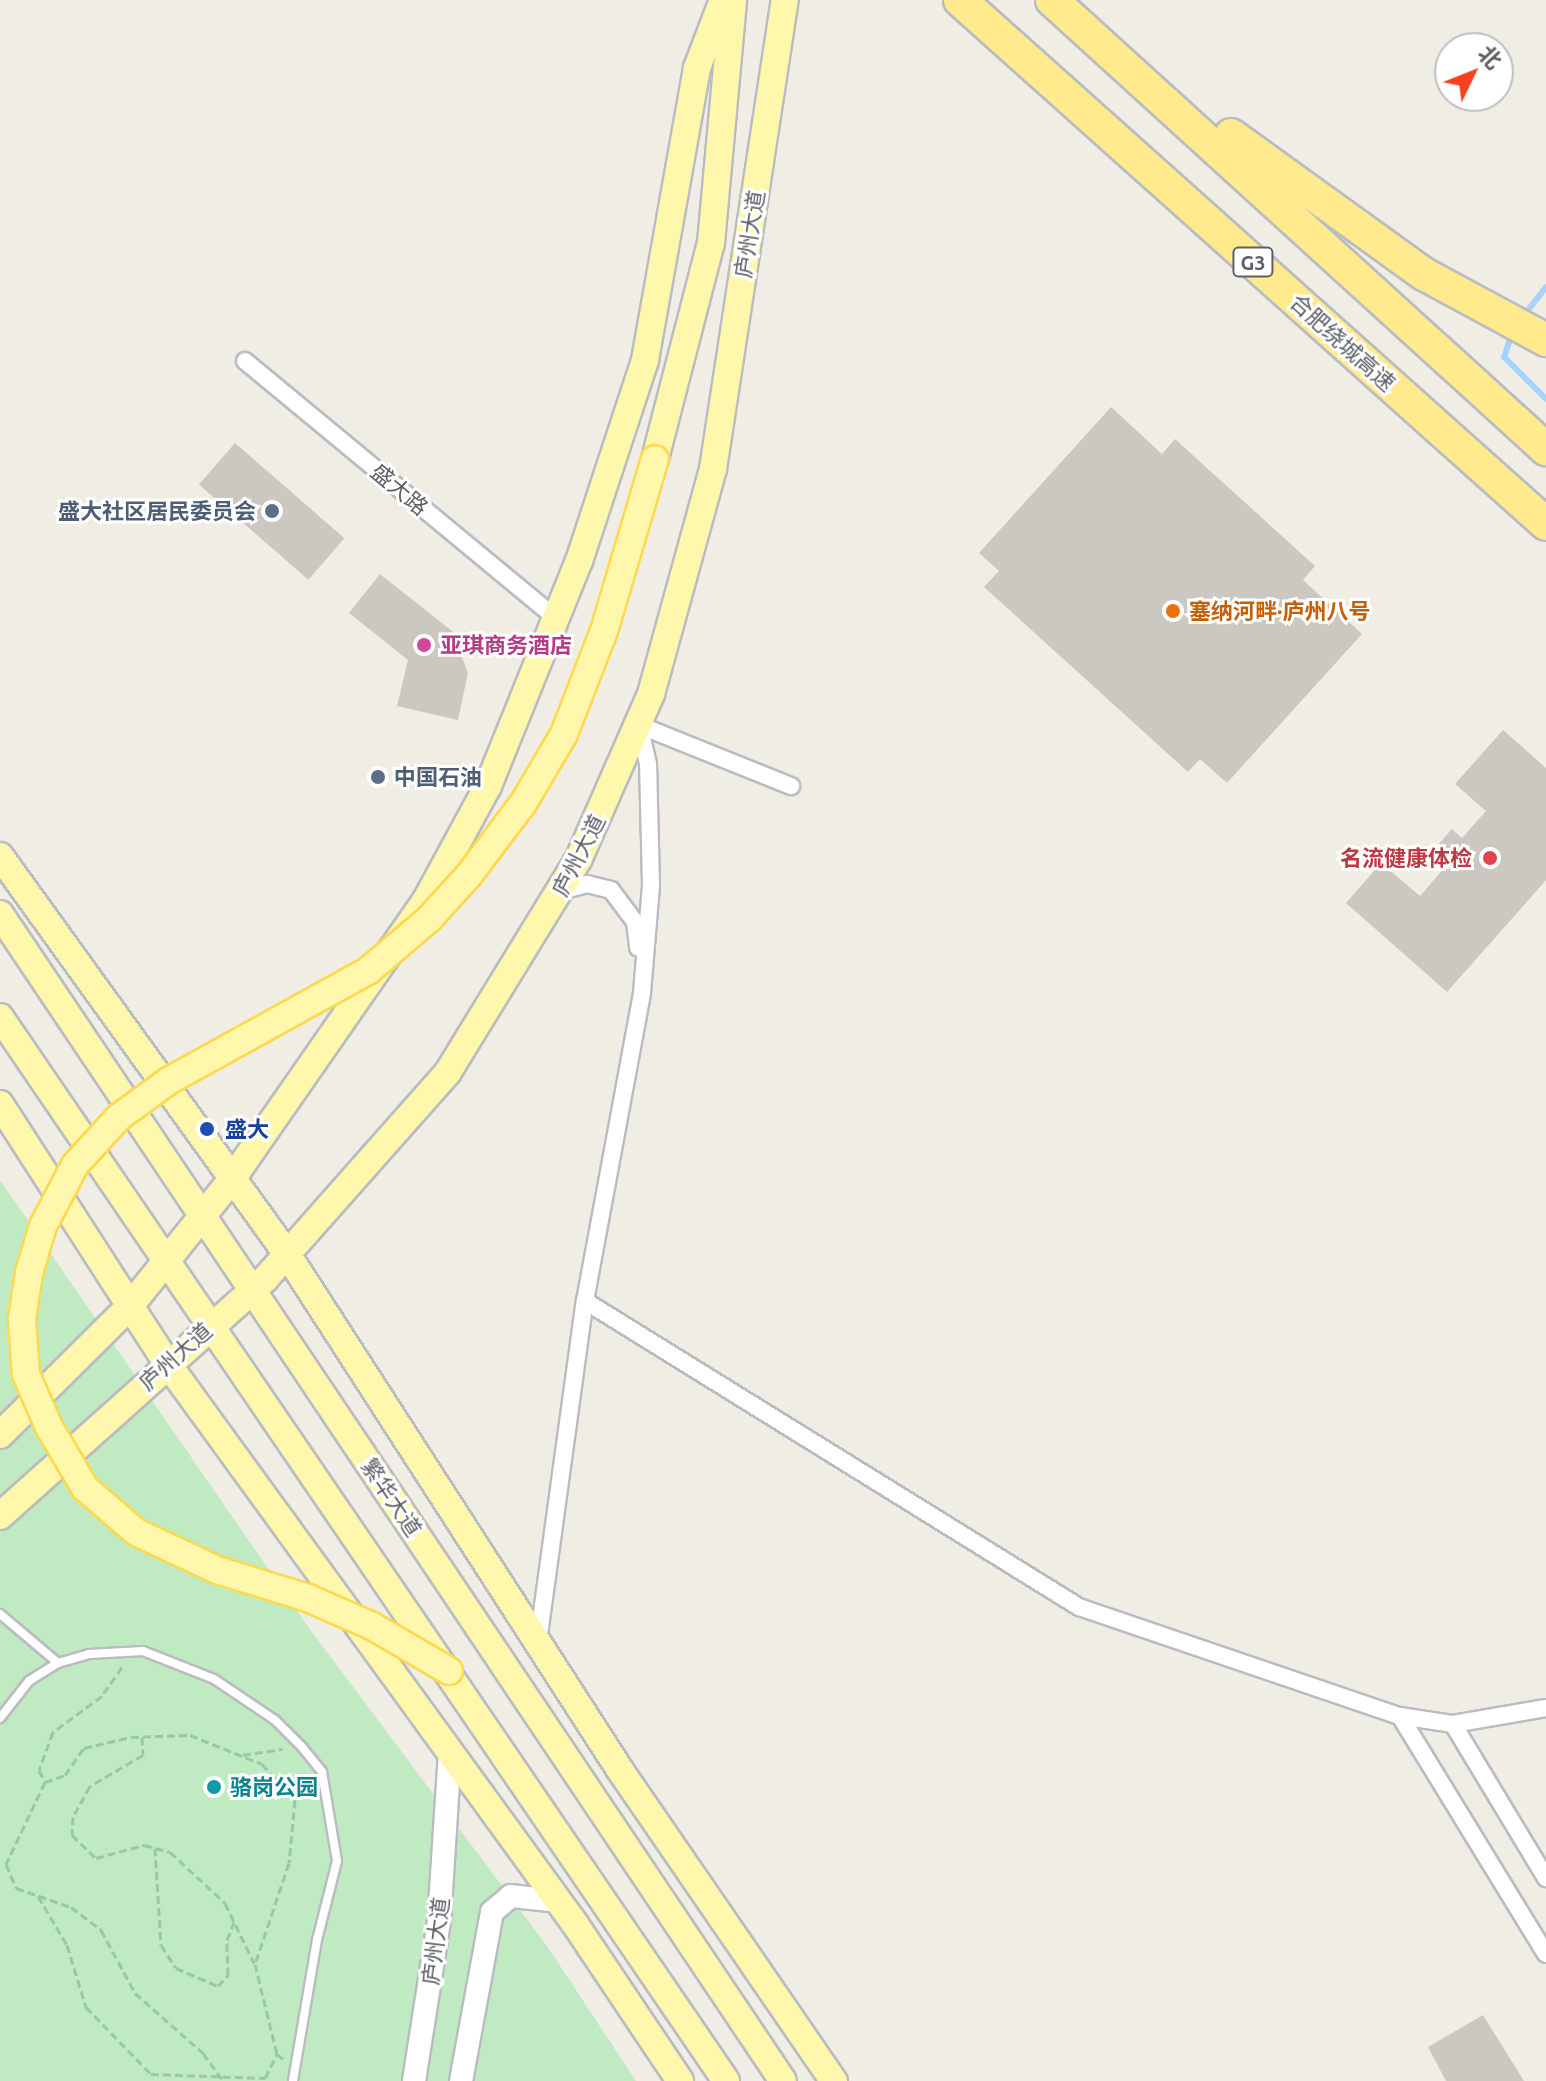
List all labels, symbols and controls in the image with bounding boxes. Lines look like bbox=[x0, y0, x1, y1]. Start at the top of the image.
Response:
north arrow bbox=[1434, 32, 1514, 112]
text: 北 bbox=[1474, 40, 1507, 73]
street label: 庐州大道 bbox=[729, 188, 769, 280]
road number: G3 bbox=[1231, 246, 1275, 278]
street label: 合肥绕城高速 bbox=[1285, 288, 1401, 396]
street label: 盛大路 bbox=[366, 458, 434, 520]
place label: 盛大社区居民委员会 bbox=[58, 498, 256, 524]
marker: 盛大社区居民委员会 bbox=[263, 502, 281, 520]
place label: 塞纳河畔·庐州八号 bbox=[1189, 598, 1370, 624]
marker: 塞纳河畔·庐州八号 bbox=[1164, 602, 1182, 620]
place label: 亚琪商务酒店 bbox=[440, 632, 572, 658]
marker: 亚琪商务酒店 bbox=[415, 636, 433, 654]
place label: 中国石油 bbox=[394, 764, 482, 790]
marker: 中国石油 bbox=[369, 768, 387, 786]
street label: 庐州大道 bbox=[546, 810, 610, 900]
place label: 名流健康体检 bbox=[1340, 845, 1472, 871]
marker: 名流健康体检 bbox=[1479, 847, 1501, 869]
place label: 盛大 bbox=[225, 1116, 269, 1142]
marker: 盛大 bbox=[196, 1118, 218, 1140]
street label: 庐州大道 bbox=[133, 1317, 217, 1395]
street label: 繁华大道 bbox=[356, 1453, 428, 1541]
place label: 骆岗公园 bbox=[230, 1774, 318, 1800]
marker: 骆岗公园 bbox=[205, 1778, 223, 1796]
street label: 庐州大道 bbox=[417, 1896, 453, 1986]

